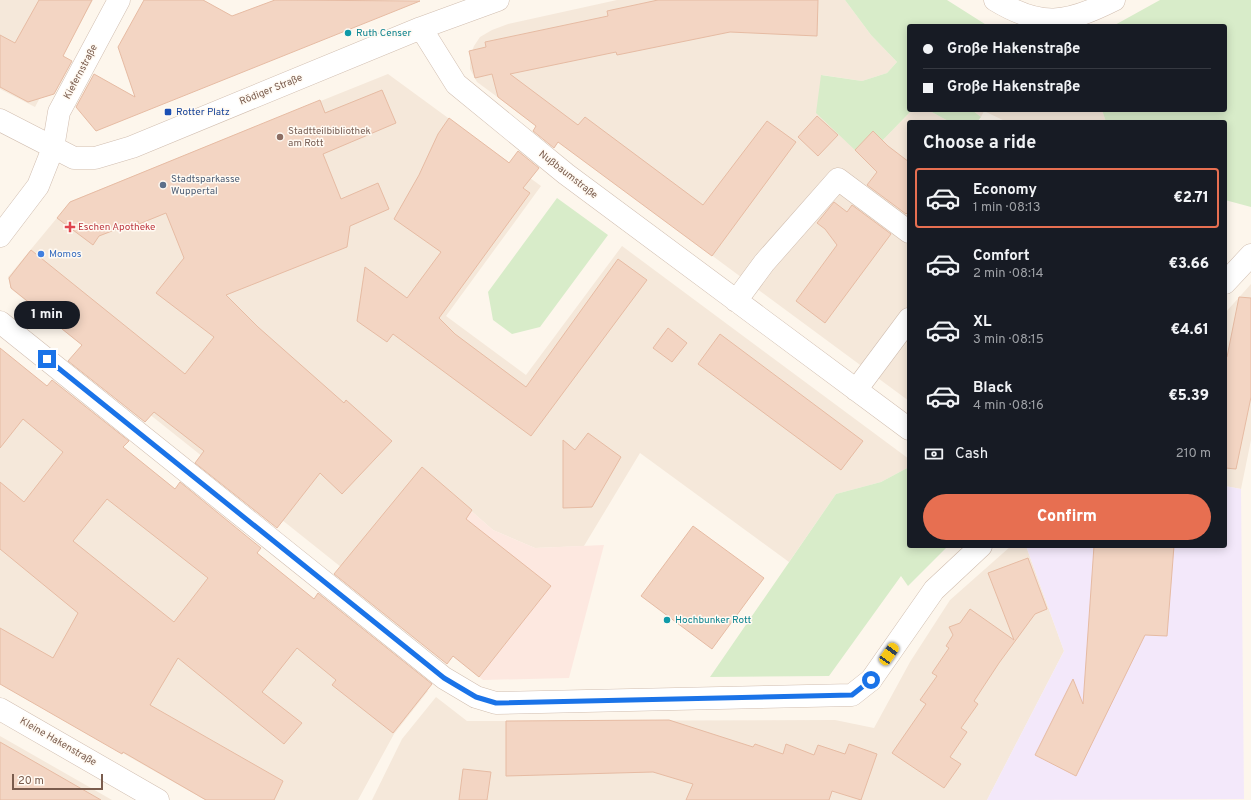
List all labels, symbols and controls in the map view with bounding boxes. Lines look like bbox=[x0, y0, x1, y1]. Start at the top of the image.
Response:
place label: Ruth Censer bbox=[356, 27, 411, 40]
marker: Ruth Censer bbox=[343, 28, 353, 38]
text: Große Hakenstraße bbox=[947, 40, 1080, 59]
street label: Kiefernstraße bbox=[61, 42, 101, 102]
street label: Rödiger Straße bbox=[238, 71, 304, 109]
text: Große Hakenstraße bbox=[947, 78, 1080, 97]
place label: Rotter Platz bbox=[176, 106, 230, 119]
marker: Rotter Platz bbox=[163, 107, 173, 117]
place label: Stadtteilbibliothek am Rott bbox=[288, 125, 371, 150]
marker: Stadtteilbibliothek am Rott bbox=[275, 132, 285, 142]
text: Choose a ride bbox=[923, 132, 1036, 155]
street label: Nußbaumstraße bbox=[536, 148, 600, 202]
place label: Stadtsparkasse Wuppertal bbox=[171, 173, 240, 198]
marker: Stadtsparkasse Wuppertal bbox=[158, 180, 168, 190]
icon: car bbox=[925, 180, 961, 216]
text: Economy bbox=[973, 181, 1037, 200]
text: €2.71 bbox=[1173, 189, 1209, 208]
text: 1 min · 08:13 bbox=[973, 200, 1041, 216]
place label: Eschen Apotheke bbox=[78, 221, 155, 234]
marker: Eschen Apotheke bbox=[65, 222, 75, 232]
icon: car bbox=[925, 246, 961, 282]
text: Comfort bbox=[973, 247, 1030, 266]
place label: Momos bbox=[49, 248, 82, 261]
marker: Momos bbox=[36, 249, 46, 259]
text: €3.66 bbox=[1169, 255, 1209, 274]
text: 2 min · 08:14 bbox=[973, 266, 1044, 282]
callout: 1 min bbox=[14, 301, 80, 329]
text: 1 min bbox=[31, 307, 63, 323]
icon: car bbox=[925, 312, 961, 348]
text: XL bbox=[973, 313, 991, 332]
text: €4.61 bbox=[1171, 321, 1209, 340]
text: 3 min · 08:15 bbox=[973, 332, 1044, 348]
route end bbox=[38, 350, 56, 368]
icon: car bbox=[925, 378, 961, 414]
text: Black bbox=[973, 379, 1013, 398]
text: €5.39 bbox=[1168, 387, 1209, 406]
text: 4 min · 08:16 bbox=[973, 398, 1044, 414]
icon: cash bbox=[923, 443, 945, 465]
text: Cash bbox=[955, 445, 988, 464]
text: 210 m bbox=[1176, 446, 1211, 462]
button: Confirm bbox=[923, 494, 1211, 540]
place label: Hochbunker Rott bbox=[675, 614, 752, 627]
marker: Hochbunker Rott bbox=[662, 615, 672, 625]
car bbox=[877, 641, 901, 667]
route start bbox=[862, 671, 880, 689]
street label: Kleine Hakenstraße bbox=[17, 715, 99, 769]
scale bar bbox=[12, 772, 103, 791]
text: 20 m bbox=[18, 774, 44, 788]

